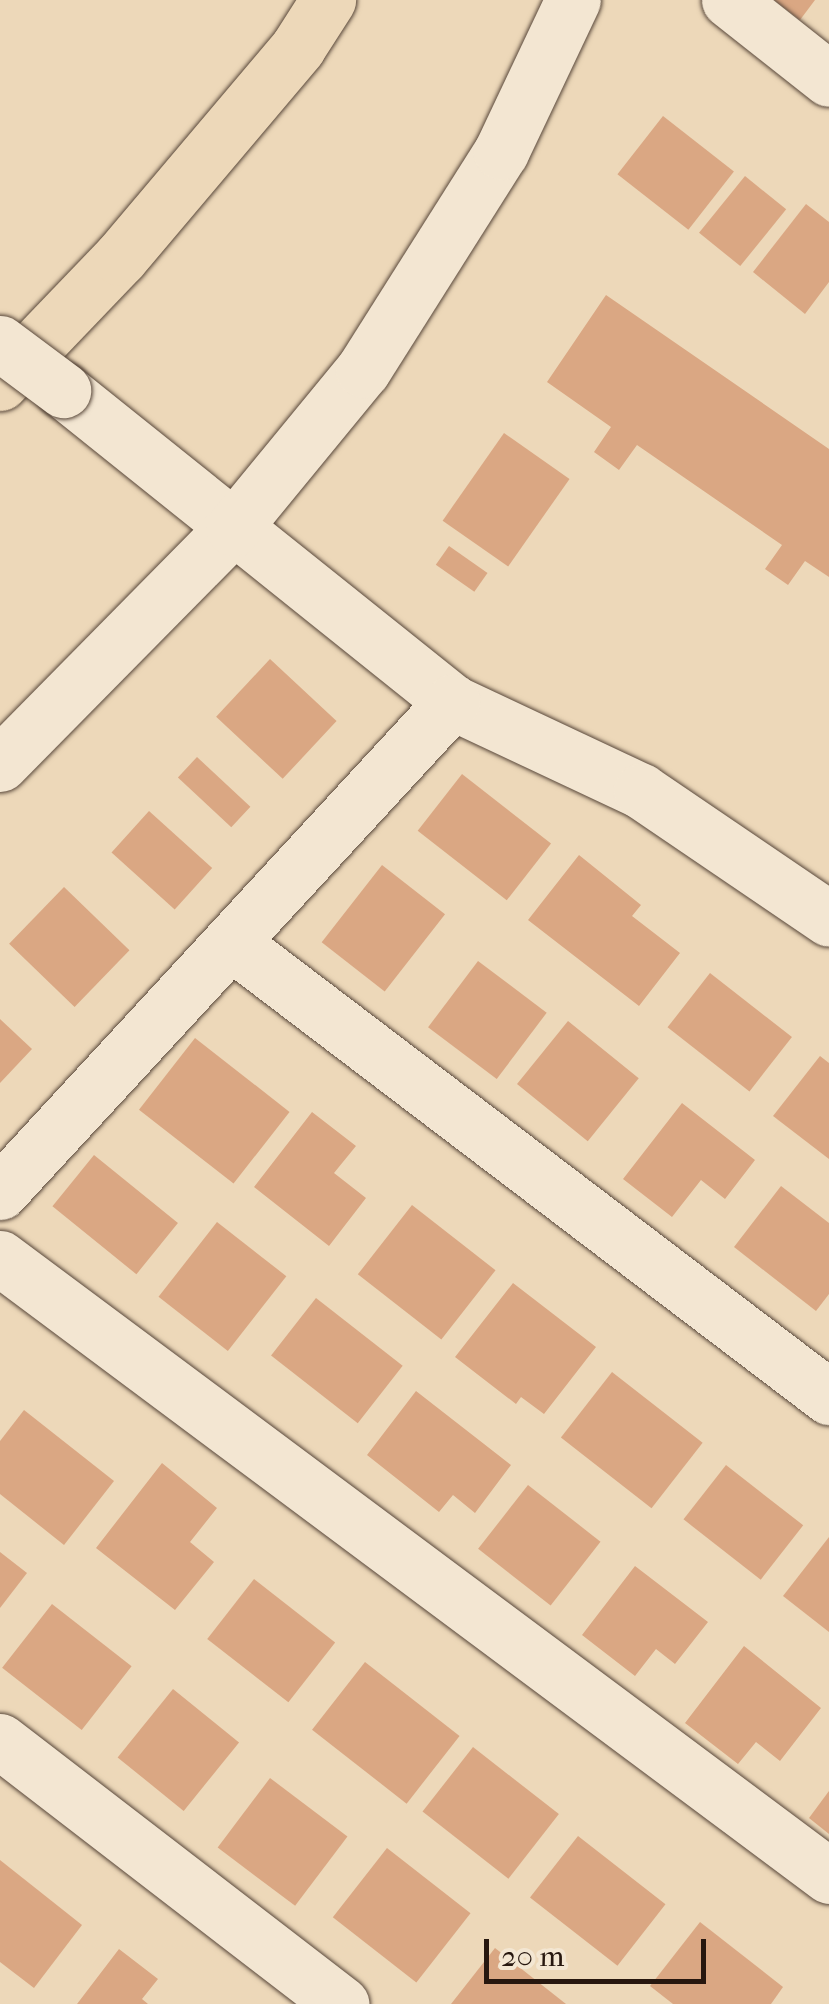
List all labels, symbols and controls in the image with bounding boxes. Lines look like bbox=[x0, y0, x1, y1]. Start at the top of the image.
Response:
scale bar bbox=[489, 1919, 712, 1981]
text: 20 m bbox=[501, 1939, 564, 1974]

